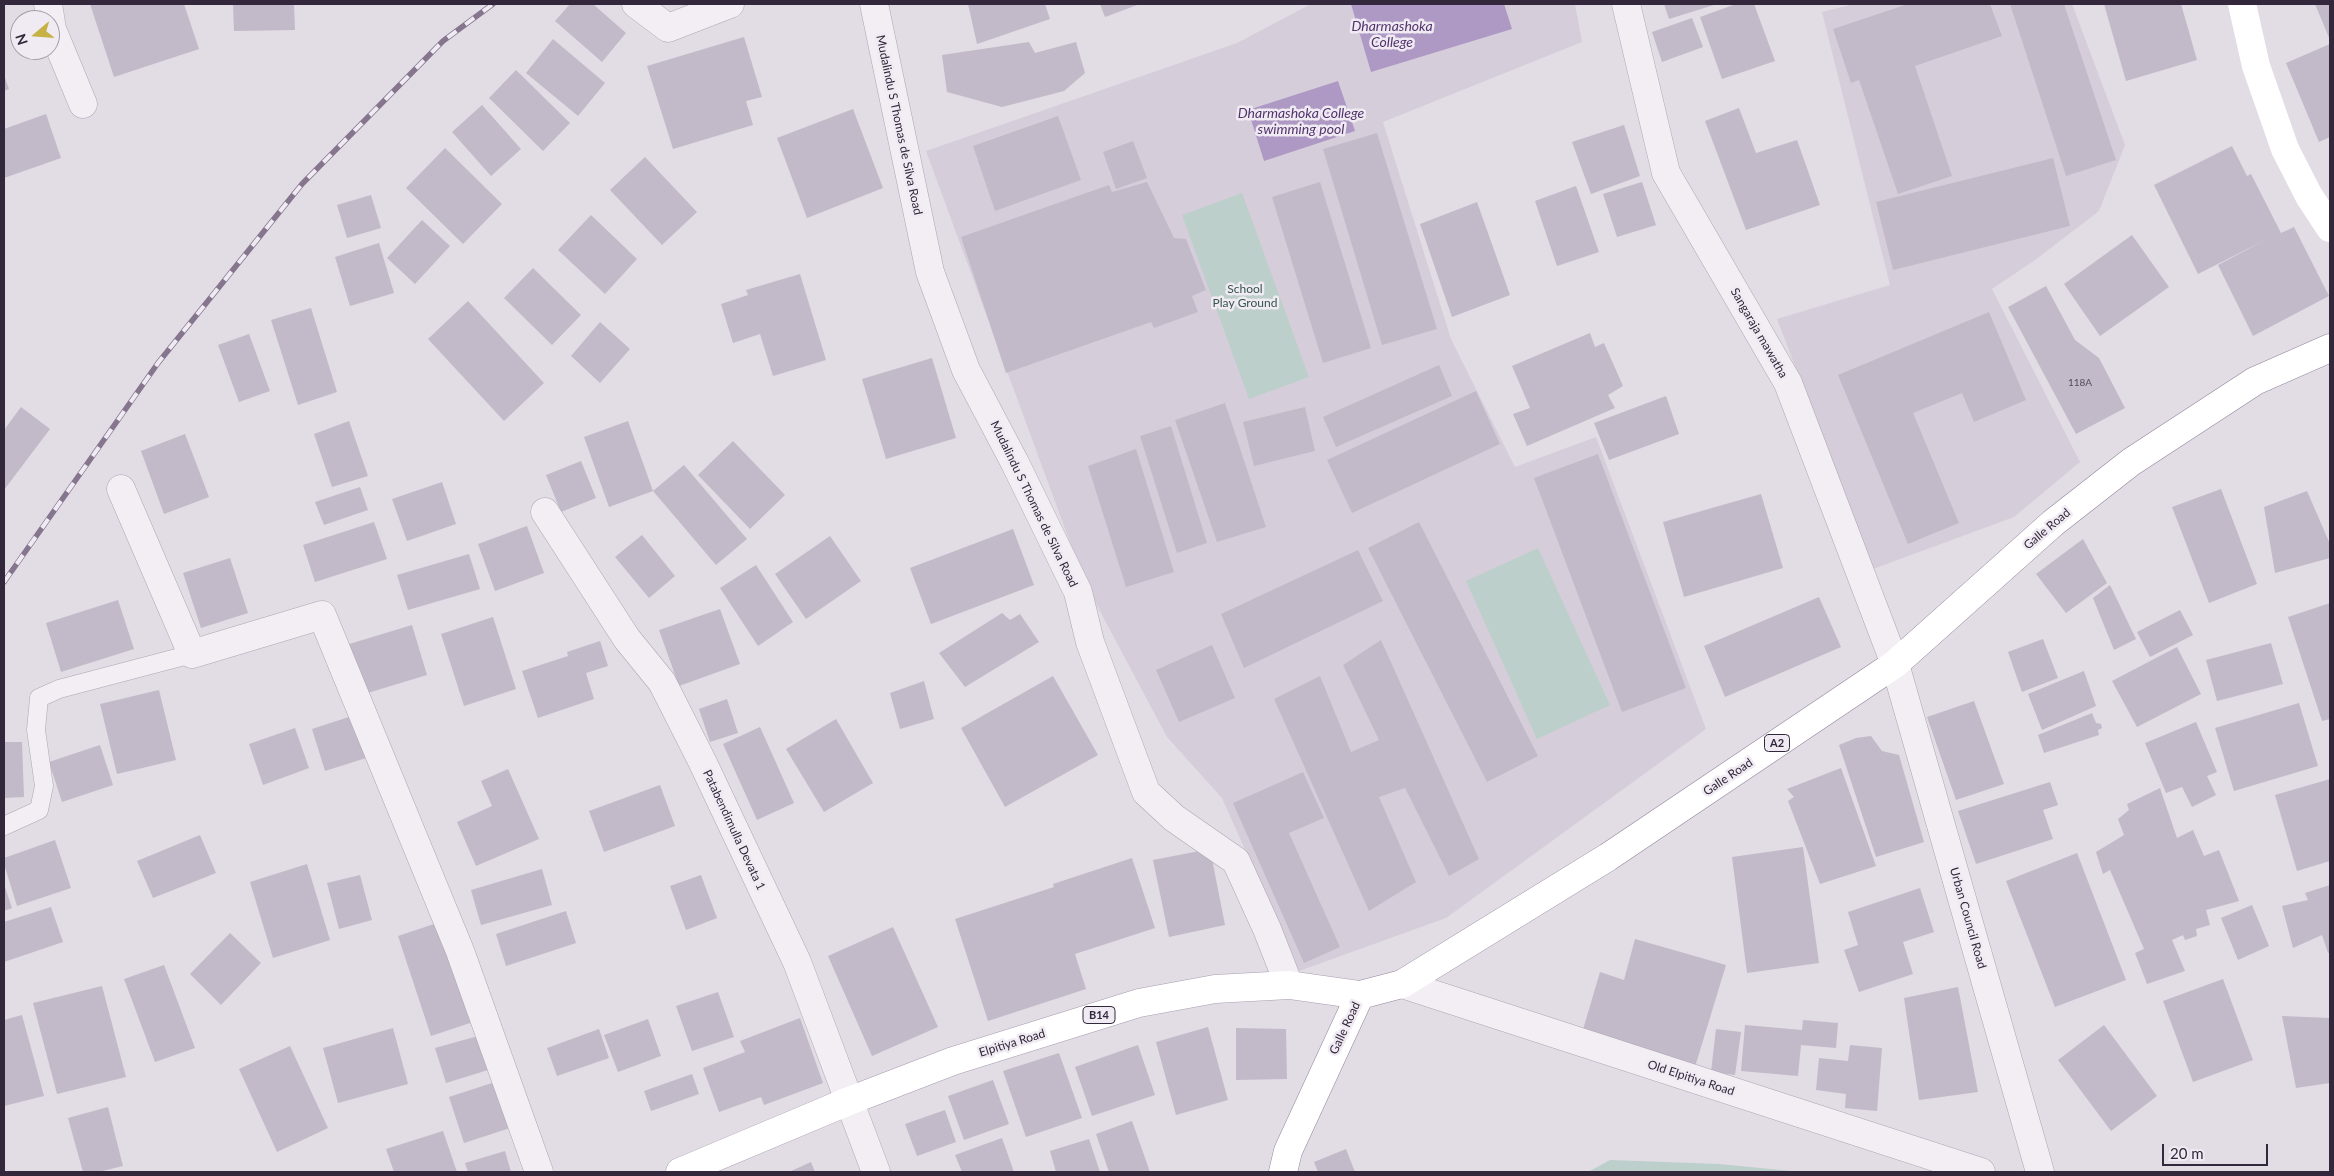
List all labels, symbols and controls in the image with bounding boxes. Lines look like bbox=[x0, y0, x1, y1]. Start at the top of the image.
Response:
north arrow bbox=[10, 10, 60, 60]
water label: Dharmashoka College bbox=[1351, 18, 1433, 50]
text: N bbox=[11, 32, 31, 47]
street label: Mudalindu S Thomas de Silva Road bbox=[873, 34, 925, 216]
water label: Dharmashoka College swimming pool bbox=[1238, 105, 1364, 138]
park label: School Play Ground bbox=[1213, 282, 1277, 310]
street label: Sangaraja mawatha bbox=[1727, 285, 1791, 381]
house number: 118A bbox=[2068, 377, 2092, 389]
street label: Mudalindu S Thomas de Silva Road bbox=[987, 418, 1081, 590]
street label: Galle Road bbox=[2021, 505, 2073, 553]
road number: A2 bbox=[1764, 734, 1790, 751]
street label: Galle Road bbox=[1701, 755, 1755, 799]
street label: Patabendimulla Devata 1 bbox=[700, 767, 768, 893]
street label: Urban Council Road bbox=[1947, 866, 1989, 970]
street label: Galle Road bbox=[1327, 999, 1363, 1057]
road number: B14 bbox=[1083, 1006, 1115, 1024]
street label: Elpitiya Road bbox=[977, 1026, 1047, 1060]
street label: Old Elpitiya Road bbox=[1646, 1057, 1736, 1099]
scale bar bbox=[2164, 1134, 2270, 1166]
text: 20 m bbox=[2170, 1144, 2204, 1162]

